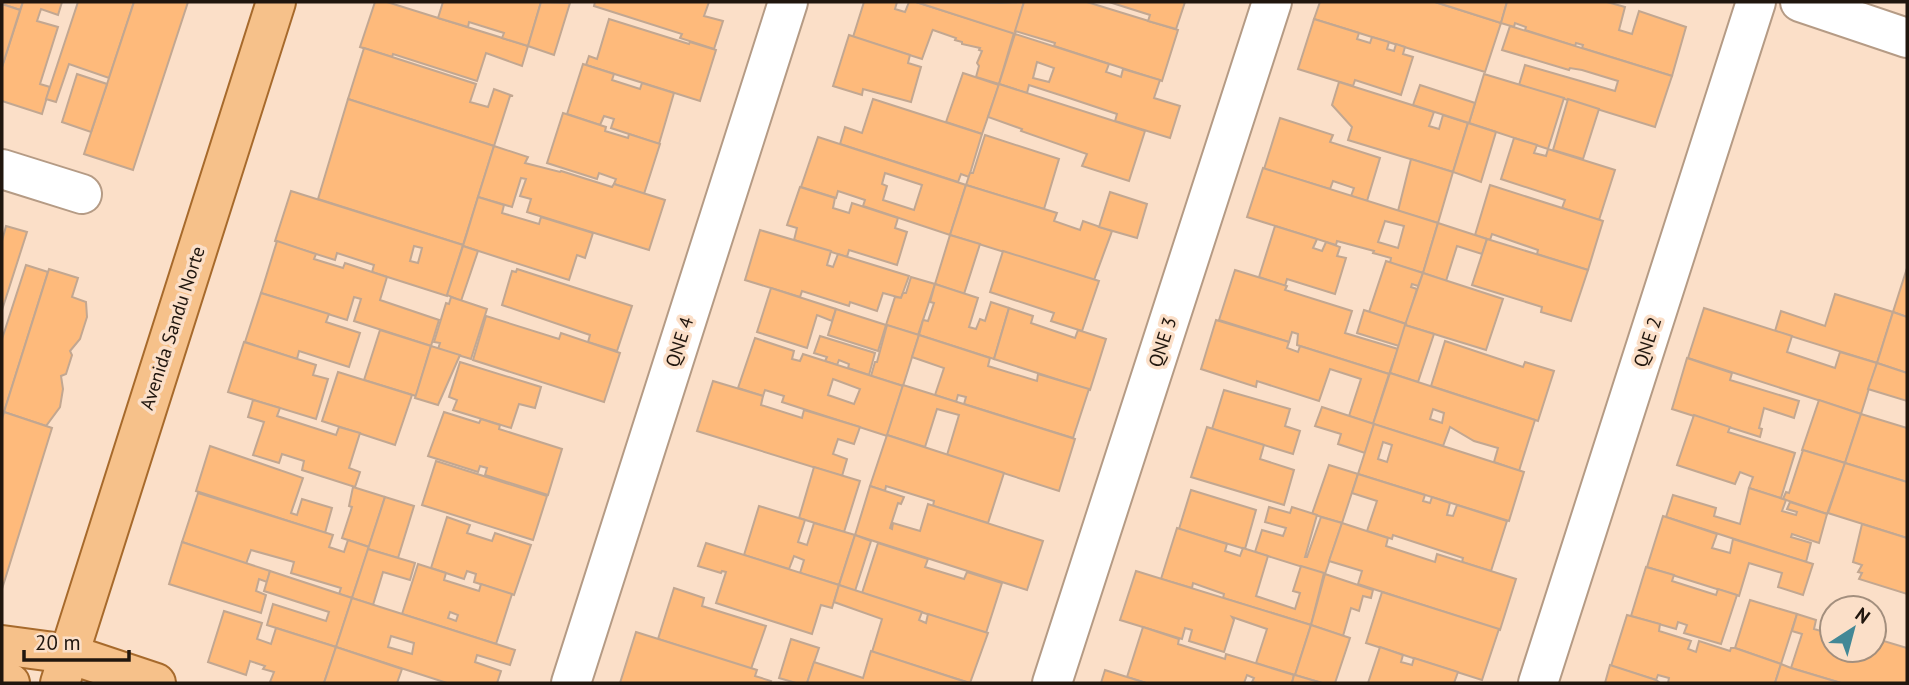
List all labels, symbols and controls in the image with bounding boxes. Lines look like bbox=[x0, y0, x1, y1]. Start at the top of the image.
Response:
street label: Avenida Sandu Norte bbox=[134, 243, 210, 413]
street label: QNE 4 bbox=[660, 314, 698, 370]
street label: QNE 3 bbox=[1143, 314, 1181, 370]
street label: QNE 2 bbox=[1628, 314, 1666, 370]
north arrow bbox=[1818, 594, 1888, 664]
text: N bbox=[1851, 602, 1875, 629]
scale bar bbox=[24, 618, 130, 662]
text: 20 m bbox=[35, 629, 81, 656]

